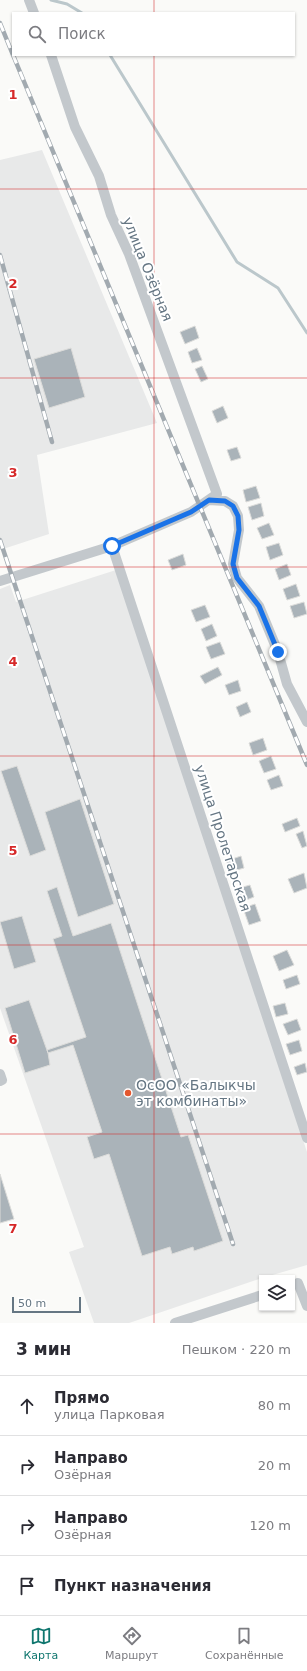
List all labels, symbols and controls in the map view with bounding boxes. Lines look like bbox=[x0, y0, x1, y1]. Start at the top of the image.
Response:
search box bbox=[12, 12, 295, 56]
icon: search bbox=[26, 23, 48, 45]
text: Поиск bbox=[58, 25, 106, 43]
text: 1 bbox=[8, 87, 18, 102]
street label: улица Озёрная bbox=[120, 215, 176, 323]
text: 2 bbox=[8, 276, 18, 291]
text: 3 bbox=[8, 465, 18, 480]
route start bbox=[103, 537, 121, 555]
route end bbox=[269, 643, 287, 661]
text: 4 bbox=[8, 654, 18, 669]
street label: улица Пролетарская bbox=[192, 763, 254, 913]
text: 5 bbox=[8, 843, 18, 858]
text: 6 bbox=[8, 1032, 18, 1047]
place label: ОсОО «Балыкчы эт комбинаты» bbox=[136, 1077, 256, 1109]
marker: ОсОО «Балыкчы эт комбинаты» bbox=[123, 1088, 133, 1098]
text: 7 bbox=[8, 1221, 18, 1236]
map controls bbox=[259, 1275, 295, 1311]
button: layers bbox=[259, 1275, 295, 1311]
scale bar bbox=[12, 1295, 81, 1314]
text: 50 m bbox=[18, 1297, 46, 1310]
text: 3 мин bbox=[16, 1339, 71, 1359]
text: Пешком · 220 m bbox=[182, 1342, 291, 1357]
text: Прямо bbox=[54, 1389, 110, 1407]
icon: ahead bbox=[16, 1395, 38, 1417]
text: 80 m bbox=[258, 1398, 291, 1413]
text: улица Парковая bbox=[54, 1407, 165, 1422]
text: Направо bbox=[54, 1449, 128, 1467]
icon: right bbox=[16, 1455, 38, 1477]
text: 20 m bbox=[258, 1458, 291, 1473]
text: Озёрная bbox=[54, 1467, 112, 1482]
text: Направо bbox=[54, 1509, 128, 1527]
icon: right bbox=[16, 1515, 38, 1537]
text: 120 m bbox=[249, 1518, 291, 1533]
text: Озёрная bbox=[54, 1527, 112, 1542]
icon: arrive bbox=[16, 1575, 38, 1597]
text: Пункт назначения bbox=[54, 1577, 211, 1595]
tab: Карта bbox=[23, 1625, 58, 1662]
tab: Маршрут bbox=[105, 1625, 158, 1662]
tab: Сохранённые bbox=[205, 1625, 284, 1662]

